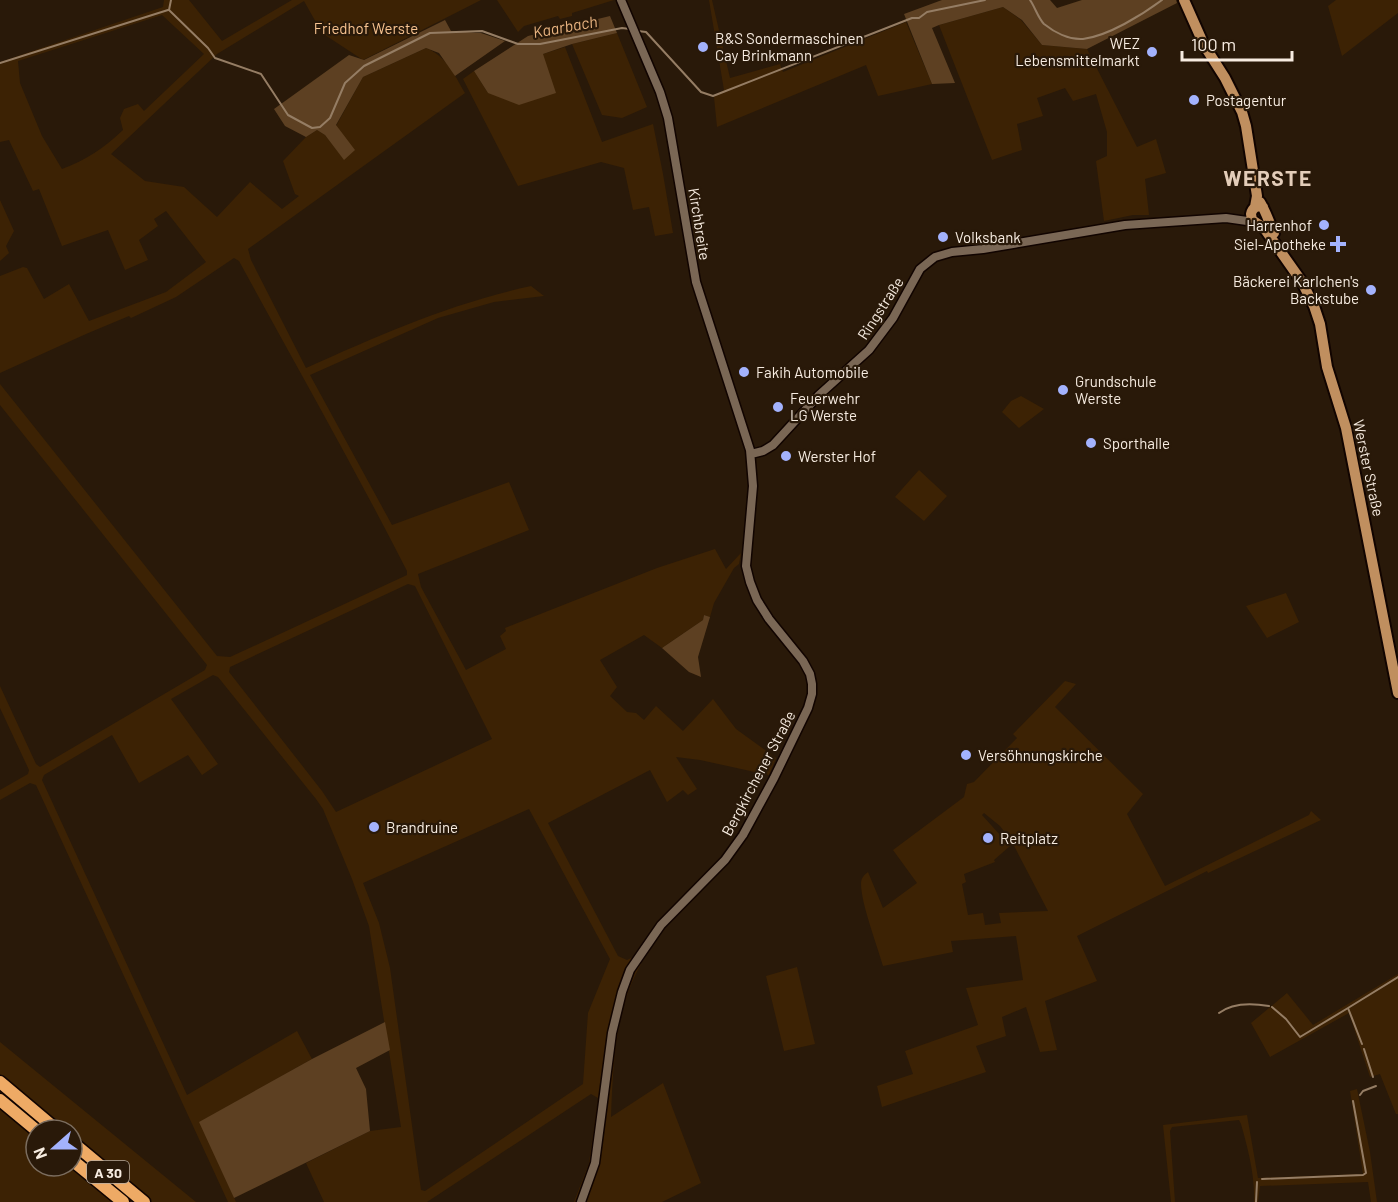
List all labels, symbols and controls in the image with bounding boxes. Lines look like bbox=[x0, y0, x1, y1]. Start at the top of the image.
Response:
water label: Kaarbach bbox=[531, 11, 599, 41]
park label: Friedhof Werste bbox=[314, 19, 418, 37]
scale bar bbox=[1182, 24, 1292, 62]
place label: B&S Sondermaschinen Cay Brinkmann bbox=[715, 29, 864, 64]
text: 100 m bbox=[1191, 33, 1236, 55]
place label: WEZ Lebensmittelmarkt bbox=[1015, 34, 1140, 69]
marker: B&S Sondermaschinen Cay Brinkmann bbox=[696, 40, 710, 54]
marker: WEZ Lebensmittelmarkt bbox=[1145, 45, 1159, 59]
place label: Postagentur bbox=[1206, 91, 1287, 109]
marker: Postagentur bbox=[1187, 93, 1201, 107]
district label: WERSTE bbox=[1223, 165, 1313, 190]
street label: Kirchbreite bbox=[685, 187, 715, 261]
place label: Harrenhof bbox=[1246, 216, 1312, 234]
marker: Harrenhof bbox=[1317, 218, 1331, 232]
place label: Volksbank bbox=[955, 228, 1021, 246]
marker: Volksbank bbox=[936, 230, 950, 244]
place label: Siel-Apotheke bbox=[1234, 235, 1326, 253]
marker: Siel-Apotheke bbox=[1331, 237, 1345, 251]
place label: Bäckerei Karlchen's Backstube bbox=[1233, 272, 1359, 307]
street label: Ringstraße bbox=[853, 273, 907, 343]
marker: Bäckerei Karlchen's Backstube bbox=[1364, 283, 1378, 297]
place label: Fakih Automobile bbox=[756, 363, 869, 381]
marker: Fakih Automobile bbox=[737, 365, 751, 379]
place label: Grundschule Werste bbox=[1075, 372, 1156, 407]
marker: Grundschule Werste bbox=[1056, 383, 1070, 397]
place label: Feuerwehr LG Werste bbox=[790, 389, 860, 424]
marker: Feuerwehr LG Werste bbox=[771, 400, 785, 414]
street label: Werster Straße bbox=[1350, 418, 1388, 518]
place label: Sporthalle bbox=[1103, 434, 1170, 452]
marker: Sporthalle bbox=[1084, 436, 1098, 450]
place label: Werster Hof bbox=[798, 447, 876, 465]
marker: Werster Hof bbox=[779, 449, 793, 463]
street label: Bergkirchener Straße bbox=[717, 707, 799, 839]
place label: Versöhnungskirche bbox=[978, 746, 1103, 764]
marker: Versöhnungskirche bbox=[959, 748, 973, 762]
place label: Brandruine bbox=[386, 818, 458, 836]
marker: Brandruine bbox=[367, 820, 381, 834]
place label: Reitplatz bbox=[1000, 829, 1058, 847]
marker: Reitplatz bbox=[981, 831, 995, 845]
north arrow bbox=[24, 1118, 84, 1178]
text: N bbox=[29, 1145, 50, 1162]
road number: A 30 bbox=[87, 1161, 129, 1183]

